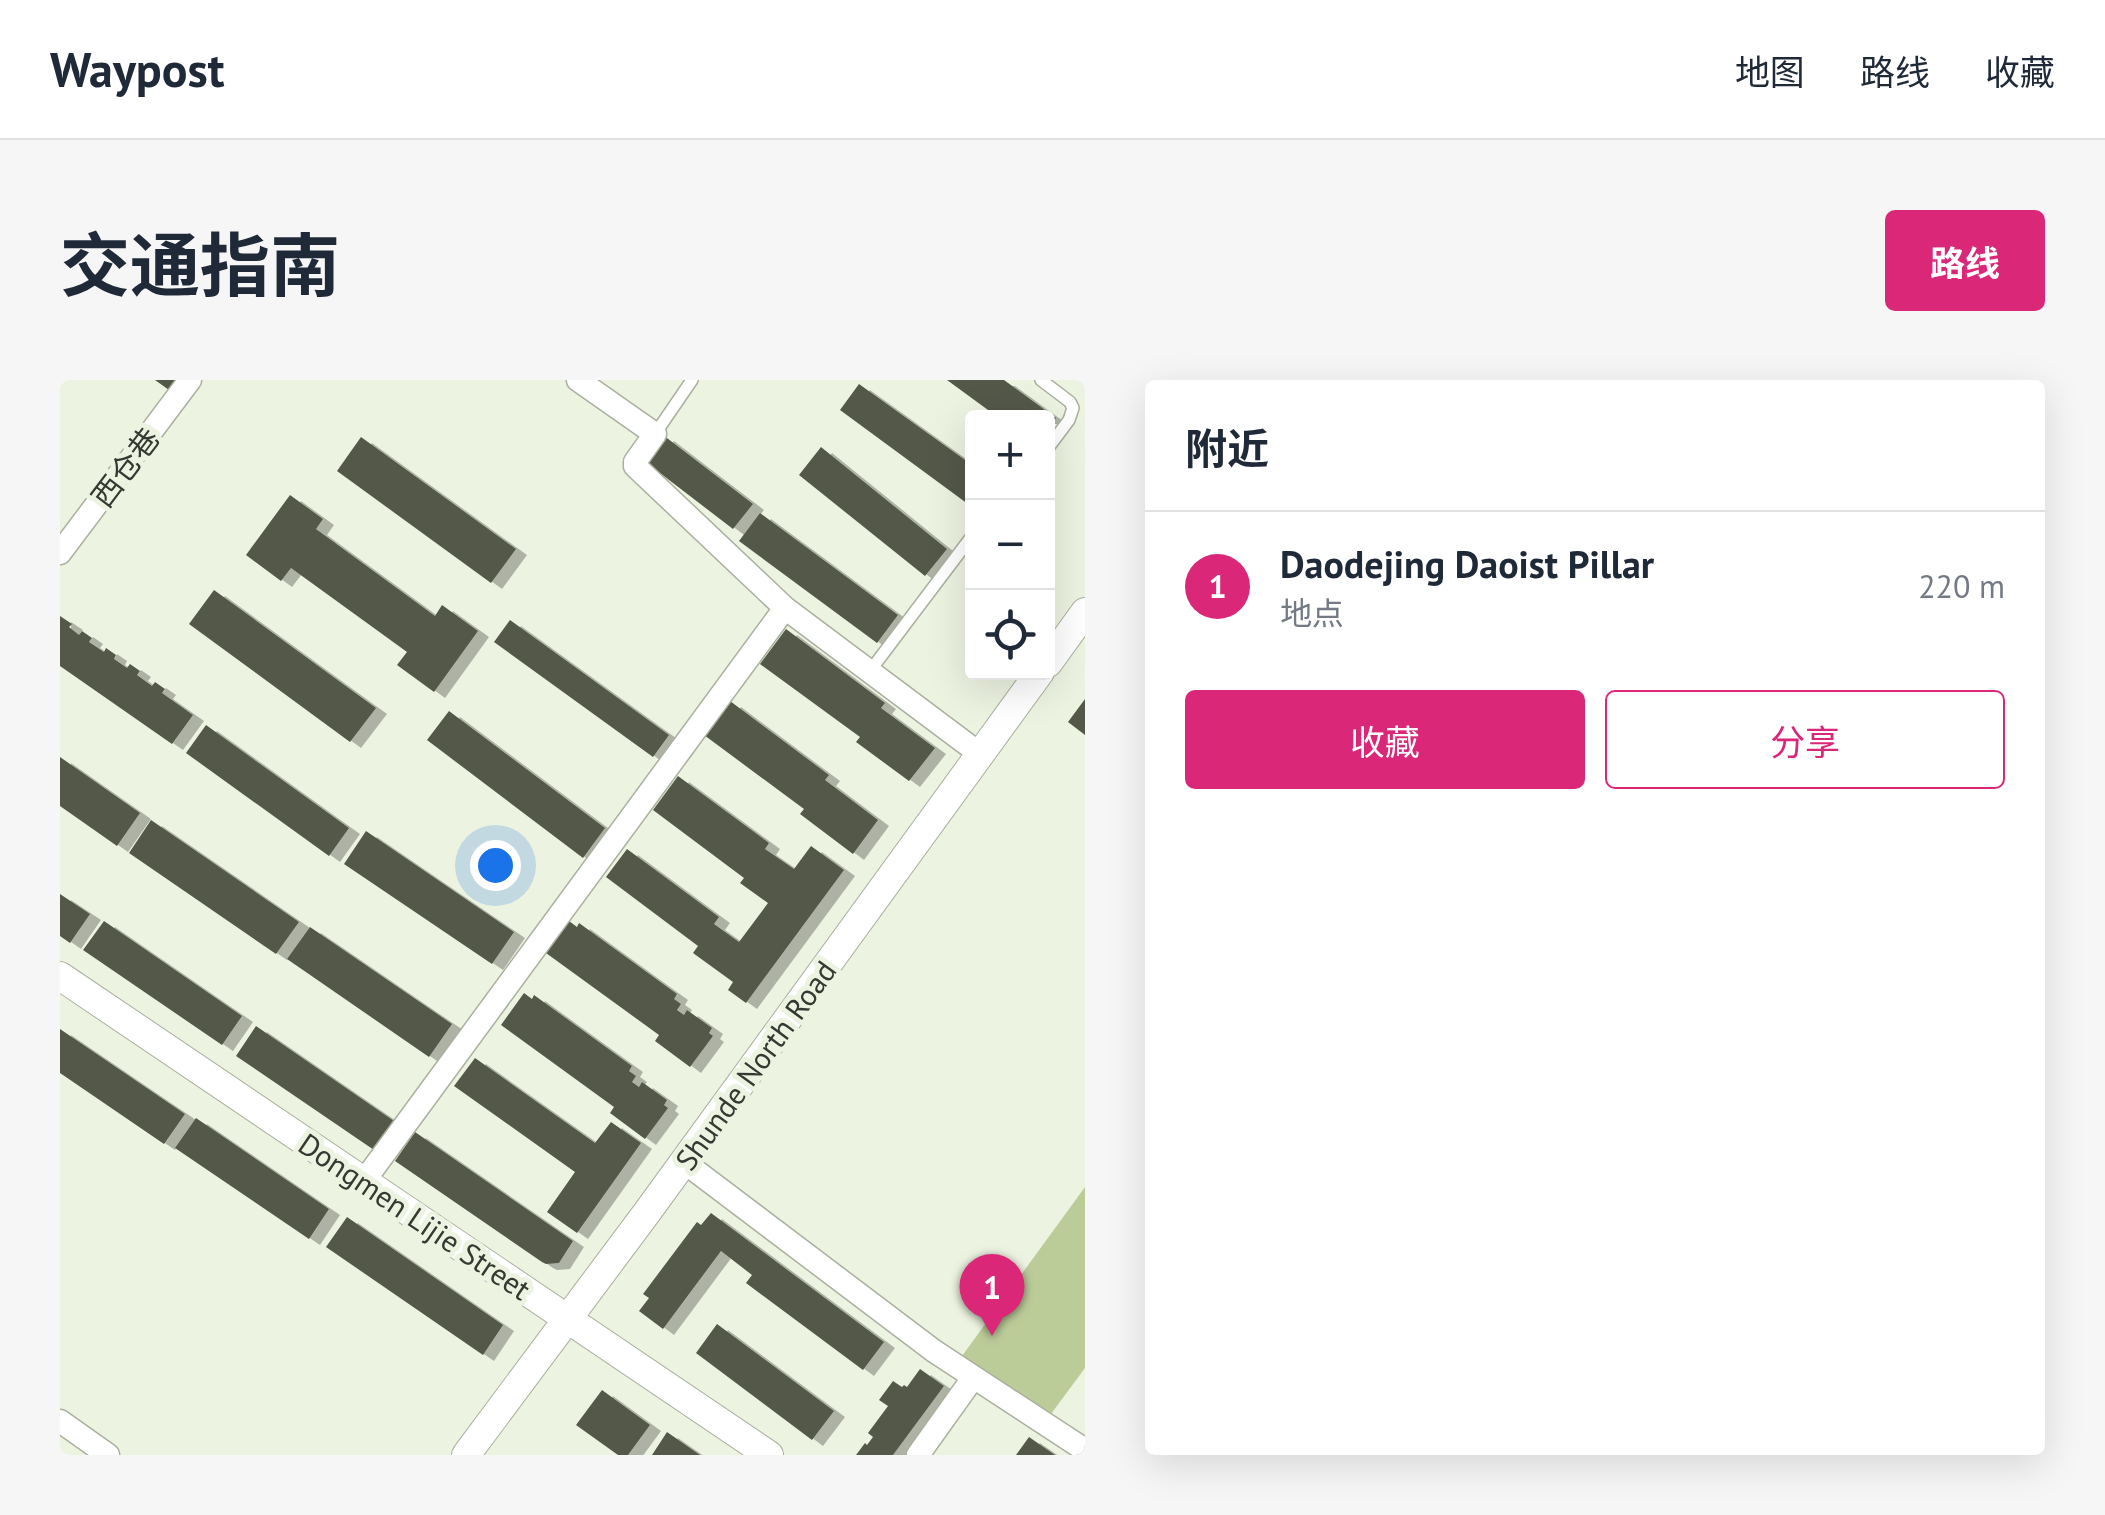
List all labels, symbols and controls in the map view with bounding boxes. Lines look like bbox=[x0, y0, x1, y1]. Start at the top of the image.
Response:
text: Waypost bbox=[50, 38, 225, 100]
text: 地图 bbox=[1735, 49, 1805, 95]
text: 路线 bbox=[1860, 49, 1930, 95]
text: 收藏 bbox=[1985, 49, 2055, 95]
button: 路线 bbox=[1885, 210, 2045, 311]
text: 交通指南 bbox=[60, 220, 340, 310]
map controls bbox=[965, 410, 1055, 680]
button: + bbox=[965, 410, 1055, 500]
street label: 西仓巷 bbox=[82, 419, 168, 515]
text: 附近 bbox=[1185, 421, 1269, 476]
button: − bbox=[965, 500, 1055, 590]
text: Daodejing Daoist Pillar bbox=[1280, 539, 1654, 588]
text: 1 bbox=[1208, 565, 1227, 607]
text: 220 m bbox=[1918, 565, 2005, 607]
button: locate bbox=[965, 590, 1055, 680]
text: 地点 bbox=[1280, 592, 1344, 634]
button: 收藏 bbox=[1185, 690, 1585, 789]
button: 分享 bbox=[1605, 690, 2005, 789]
your location bbox=[470, 840, 521, 891]
street label: Shunde North Road bbox=[666, 952, 844, 1178]
street label: Dongmen Lijie Street bbox=[291, 1124, 539, 1308]
pin: 1 bbox=[960, 1254, 1024, 1336]

